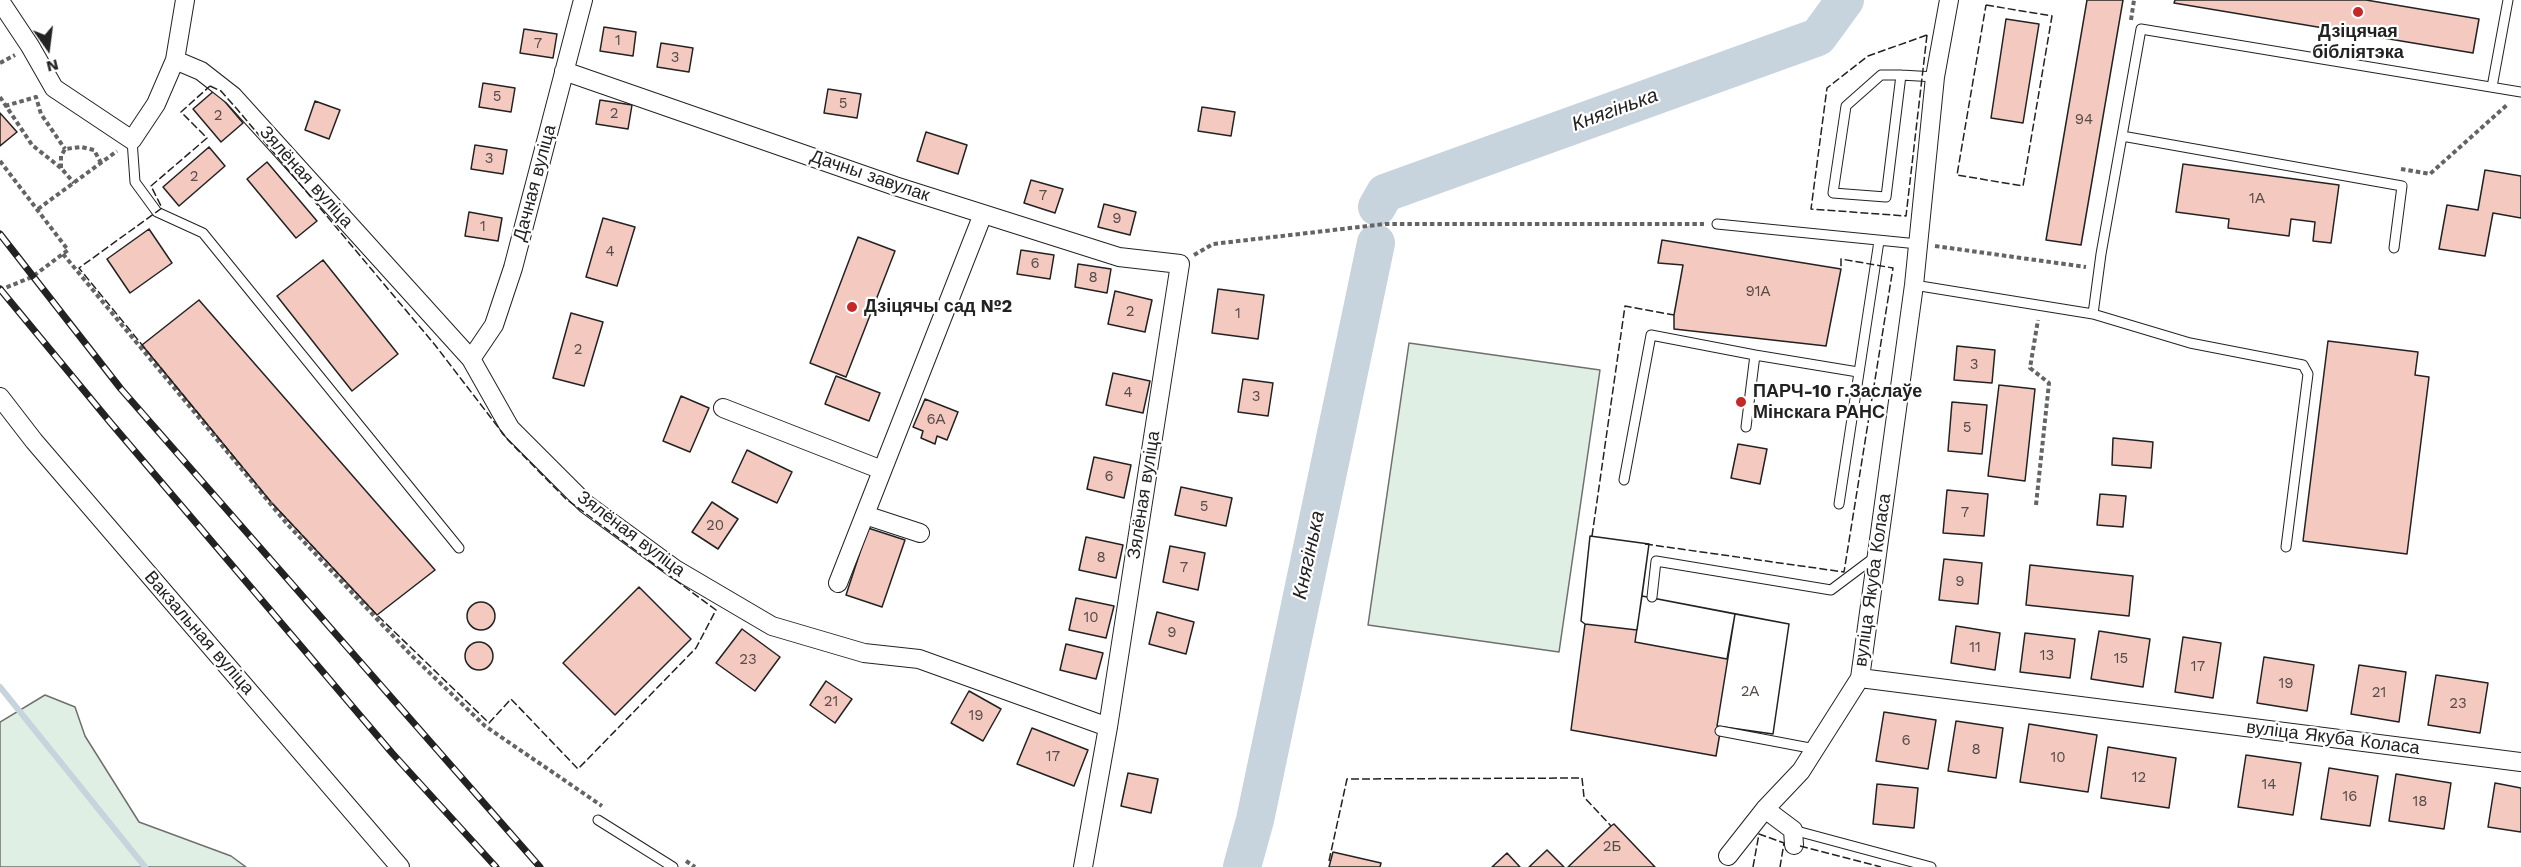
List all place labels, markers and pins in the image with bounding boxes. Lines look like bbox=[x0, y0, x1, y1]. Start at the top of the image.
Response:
marker: Дзіцячая бібліятэка bbox=[2351, 5, 2365, 19]
place label: Дзіцячая бібліятэка bbox=[2312, 21, 2404, 63]
place label: Дзіцячы сад №2 bbox=[864, 296, 1012, 318]
marker: Дзіцячы сад №2 bbox=[845, 300, 859, 314]
place label: ПАРЧ-10 г.Заслаўе Мінскага РАНС bbox=[1753, 381, 1922, 424]
marker: ПАРЧ-10 г.Заслаўе Мінскага РАНС bbox=[1734, 395, 1748, 409]

